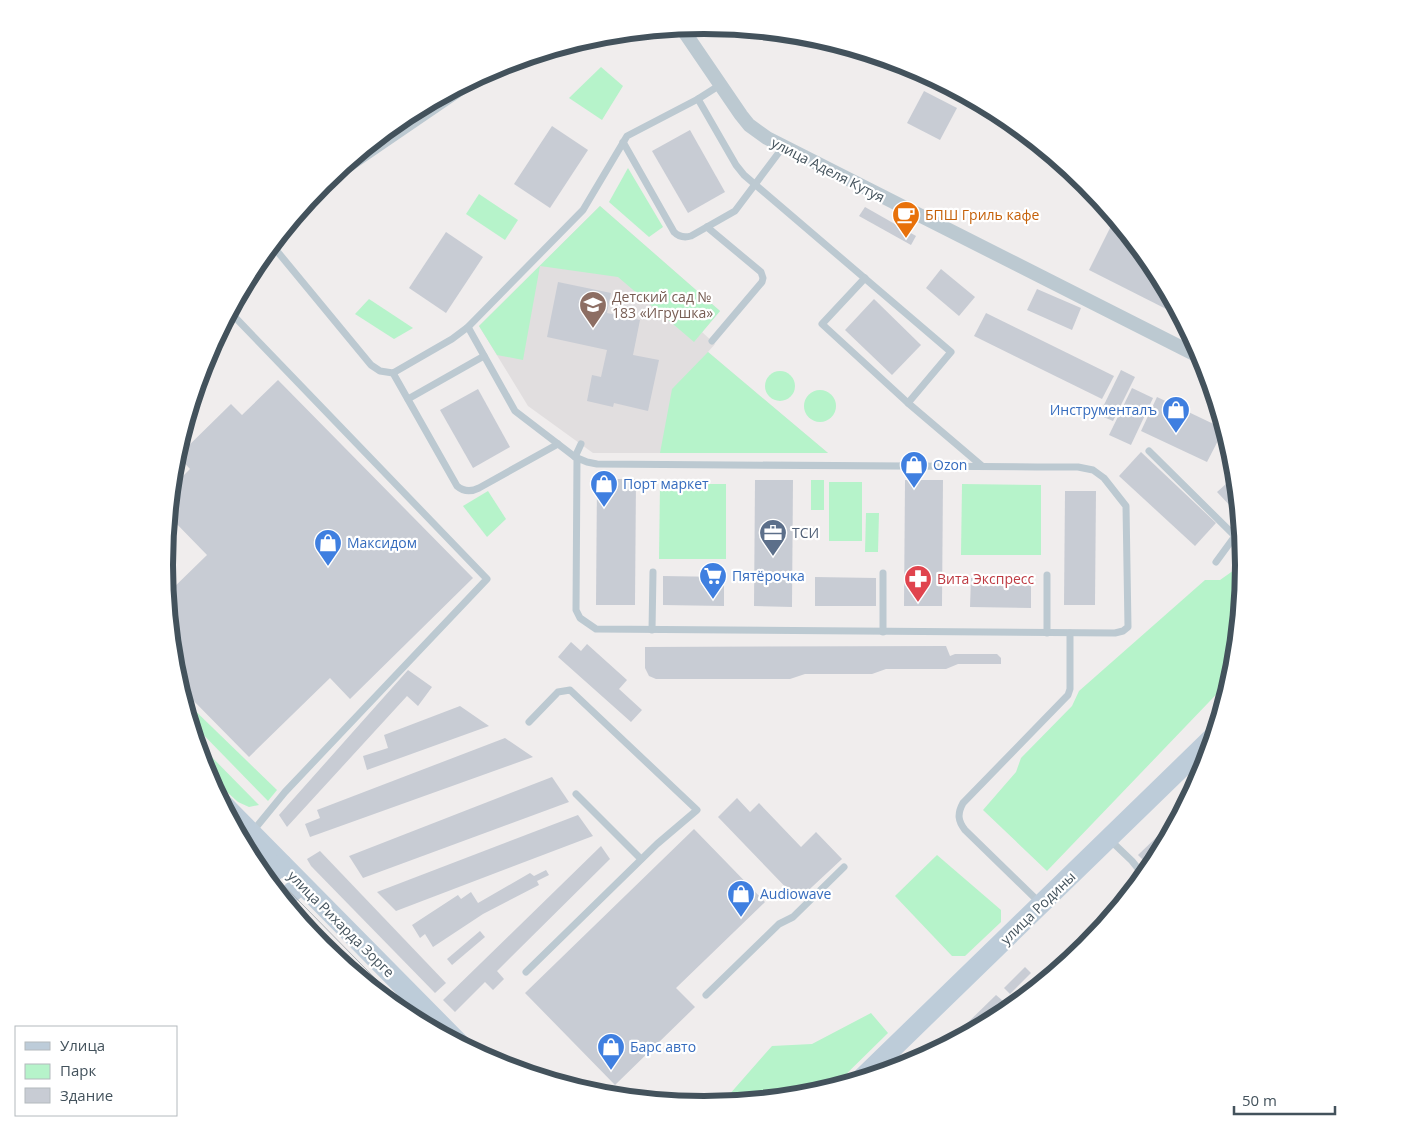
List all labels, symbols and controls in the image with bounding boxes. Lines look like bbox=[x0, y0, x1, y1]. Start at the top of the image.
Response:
street label: улица Аделя Кутуя bbox=[768, 133, 888, 206]
cafe icon: БПШ Гриль кафе bbox=[891, 200, 921, 239]
place label: БПШ Гриль кафе bbox=[925, 205, 1040, 224]
place label: Детский сад № 183 «Игрушка» bbox=[612, 287, 713, 322]
school or university icon: Детский сад № 183 «Игрушка» bbox=[578, 290, 608, 329]
shop icon: Инструменталъ bbox=[1161, 395, 1191, 434]
place label: Инструменталъ bbox=[1050, 400, 1157, 419]
shop icon: Ozon bbox=[899, 450, 929, 489]
place label: Ozon bbox=[933, 455, 967, 474]
shop icon: Порт маркет bbox=[589, 469, 619, 508]
place label: Порт маркет bbox=[623, 474, 709, 493]
office icon: ТСИ bbox=[758, 518, 788, 557]
place label: ТСИ bbox=[792, 523, 819, 542]
shop icon: Максидом bbox=[313, 528, 343, 567]
place label: Максидом bbox=[347, 533, 417, 552]
supermarket icon: Пятёрочка bbox=[698, 561, 728, 600]
pharmacy icon: Вита Экспресс bbox=[903, 564, 933, 603]
place label: Пятёрочка bbox=[732, 566, 805, 585]
place label: Вита Экспресс bbox=[937, 569, 1035, 588]
street label: улица Рихарда Зорге bbox=[284, 866, 399, 981]
street label: улица Родины bbox=[996, 867, 1079, 948]
shop icon: Audiowave bbox=[726, 879, 756, 918]
place label: Audiowave bbox=[760, 884, 832, 903]
legend bbox=[15, 1026, 178, 1116]
shop icon: Барс авто bbox=[596, 1032, 626, 1071]
text: Улица bbox=[60, 1035, 105, 1055]
place label: Барс авто bbox=[630, 1037, 696, 1056]
text: Парк bbox=[60, 1060, 96, 1080]
scale bar bbox=[1234, 1084, 1335, 1116]
text: Здание bbox=[60, 1085, 113, 1105]
text: 50 m bbox=[1242, 1090, 1277, 1110]

